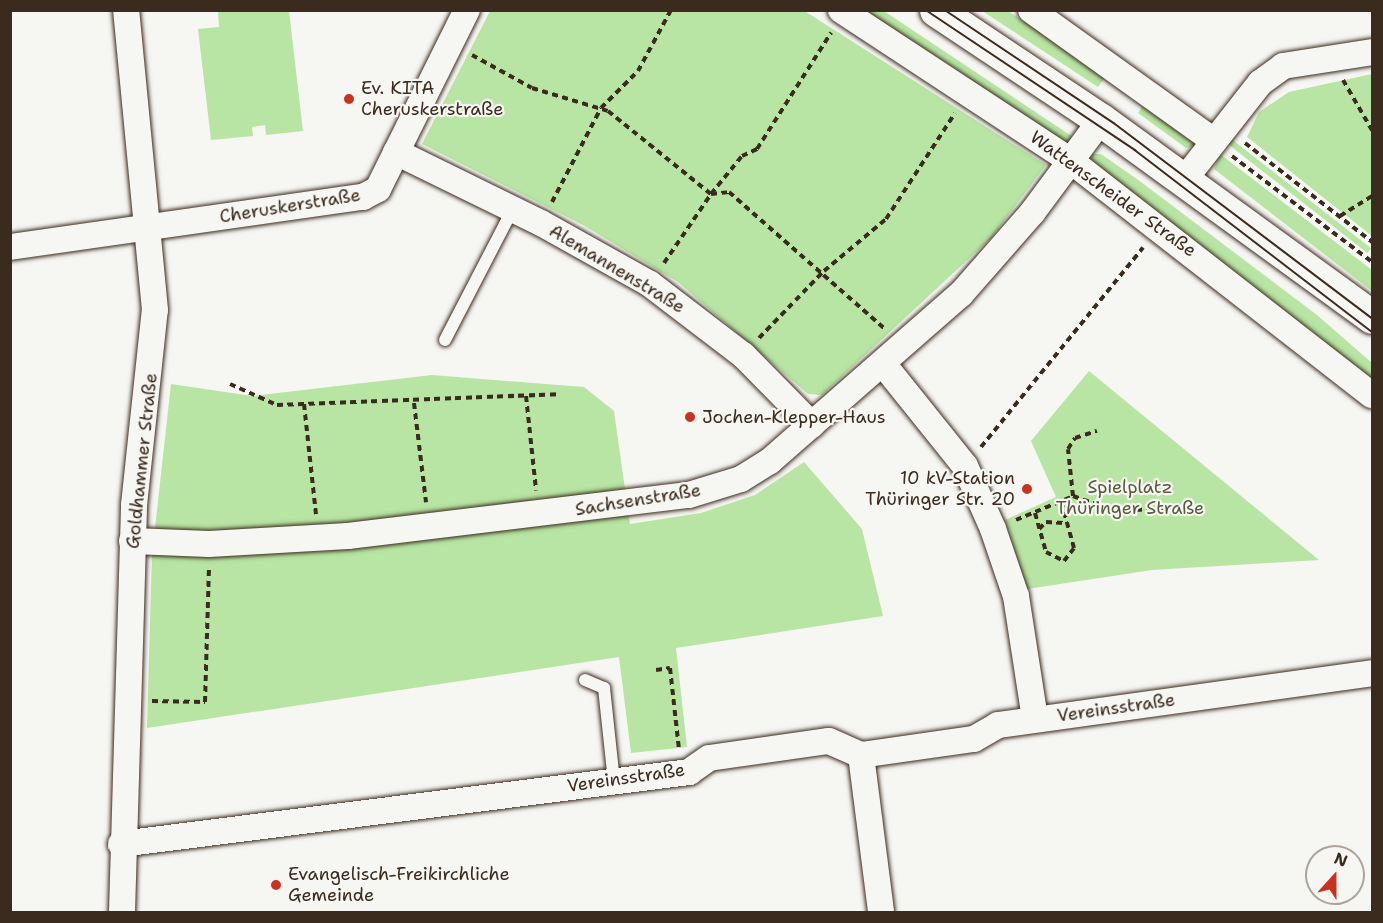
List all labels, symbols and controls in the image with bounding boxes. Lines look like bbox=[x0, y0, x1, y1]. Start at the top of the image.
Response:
place label: Ev. KITA Cheruskerstraße bbox=[361, 78, 503, 121]
marker: Ev. KITA Cheruskerstraße bbox=[342, 92, 356, 106]
street label: Wattenscheider Straße bbox=[1026, 126, 1200, 262]
street label: Cheruskerstraße bbox=[218, 184, 362, 228]
street label: Alemannenstraße bbox=[545, 220, 689, 318]
street label: Goldhammer Straße bbox=[122, 372, 162, 550]
place label: Jochen-Klepper-Haus bbox=[702, 406, 886, 428]
marker: Jochen-Klepper-Haus bbox=[683, 410, 697, 424]
place label: 10 kV-Station Thüringer Str. 20 bbox=[865, 468, 1015, 510]
park label: Spielplatz Thüringer Straße bbox=[1056, 477, 1204, 520]
street label: Sachsenstraße bbox=[574, 479, 702, 521]
marker: 10 kV-Station Thüringer Str. 20 bbox=[1020, 482, 1034, 496]
street label: Vereinsstraße bbox=[1056, 689, 1176, 727]
street label: Vereinsstraße bbox=[566, 759, 686, 797]
north arrow bbox=[1305, 845, 1365, 905]
text: N bbox=[1331, 848, 1351, 872]
place label: Evangelisch-Freikirchliche Gemeinde bbox=[288, 864, 510, 906]
marker: Evangelisch-Freikirchliche Gemeinde bbox=[269, 878, 283, 892]

